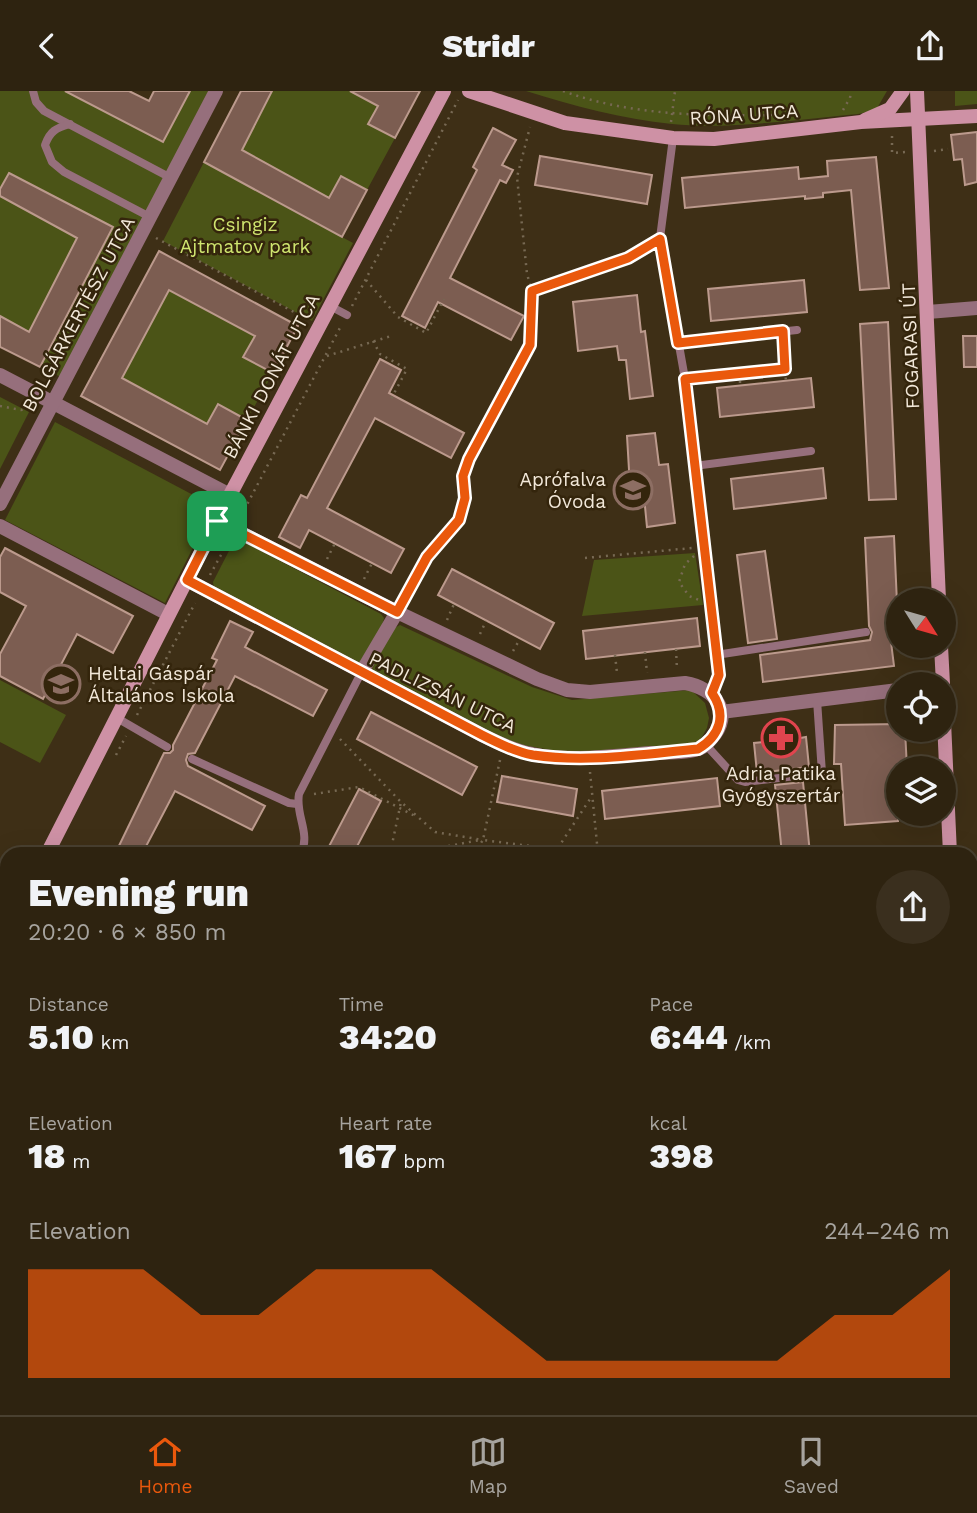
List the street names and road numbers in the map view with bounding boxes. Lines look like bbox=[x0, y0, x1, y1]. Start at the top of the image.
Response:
street label: RÓNA UTCA bbox=[689, 99, 800, 130]
street label: BOLGÁRKERTÉSZ UTCA bbox=[17, 212, 140, 416]
street label: FOGARASI ÚT bbox=[897, 283, 924, 409]
street label: BÁNKI DONÁT UTCA bbox=[218, 289, 325, 463]
street label: PADLIZSÁN UTCA bbox=[365, 647, 521, 738]

